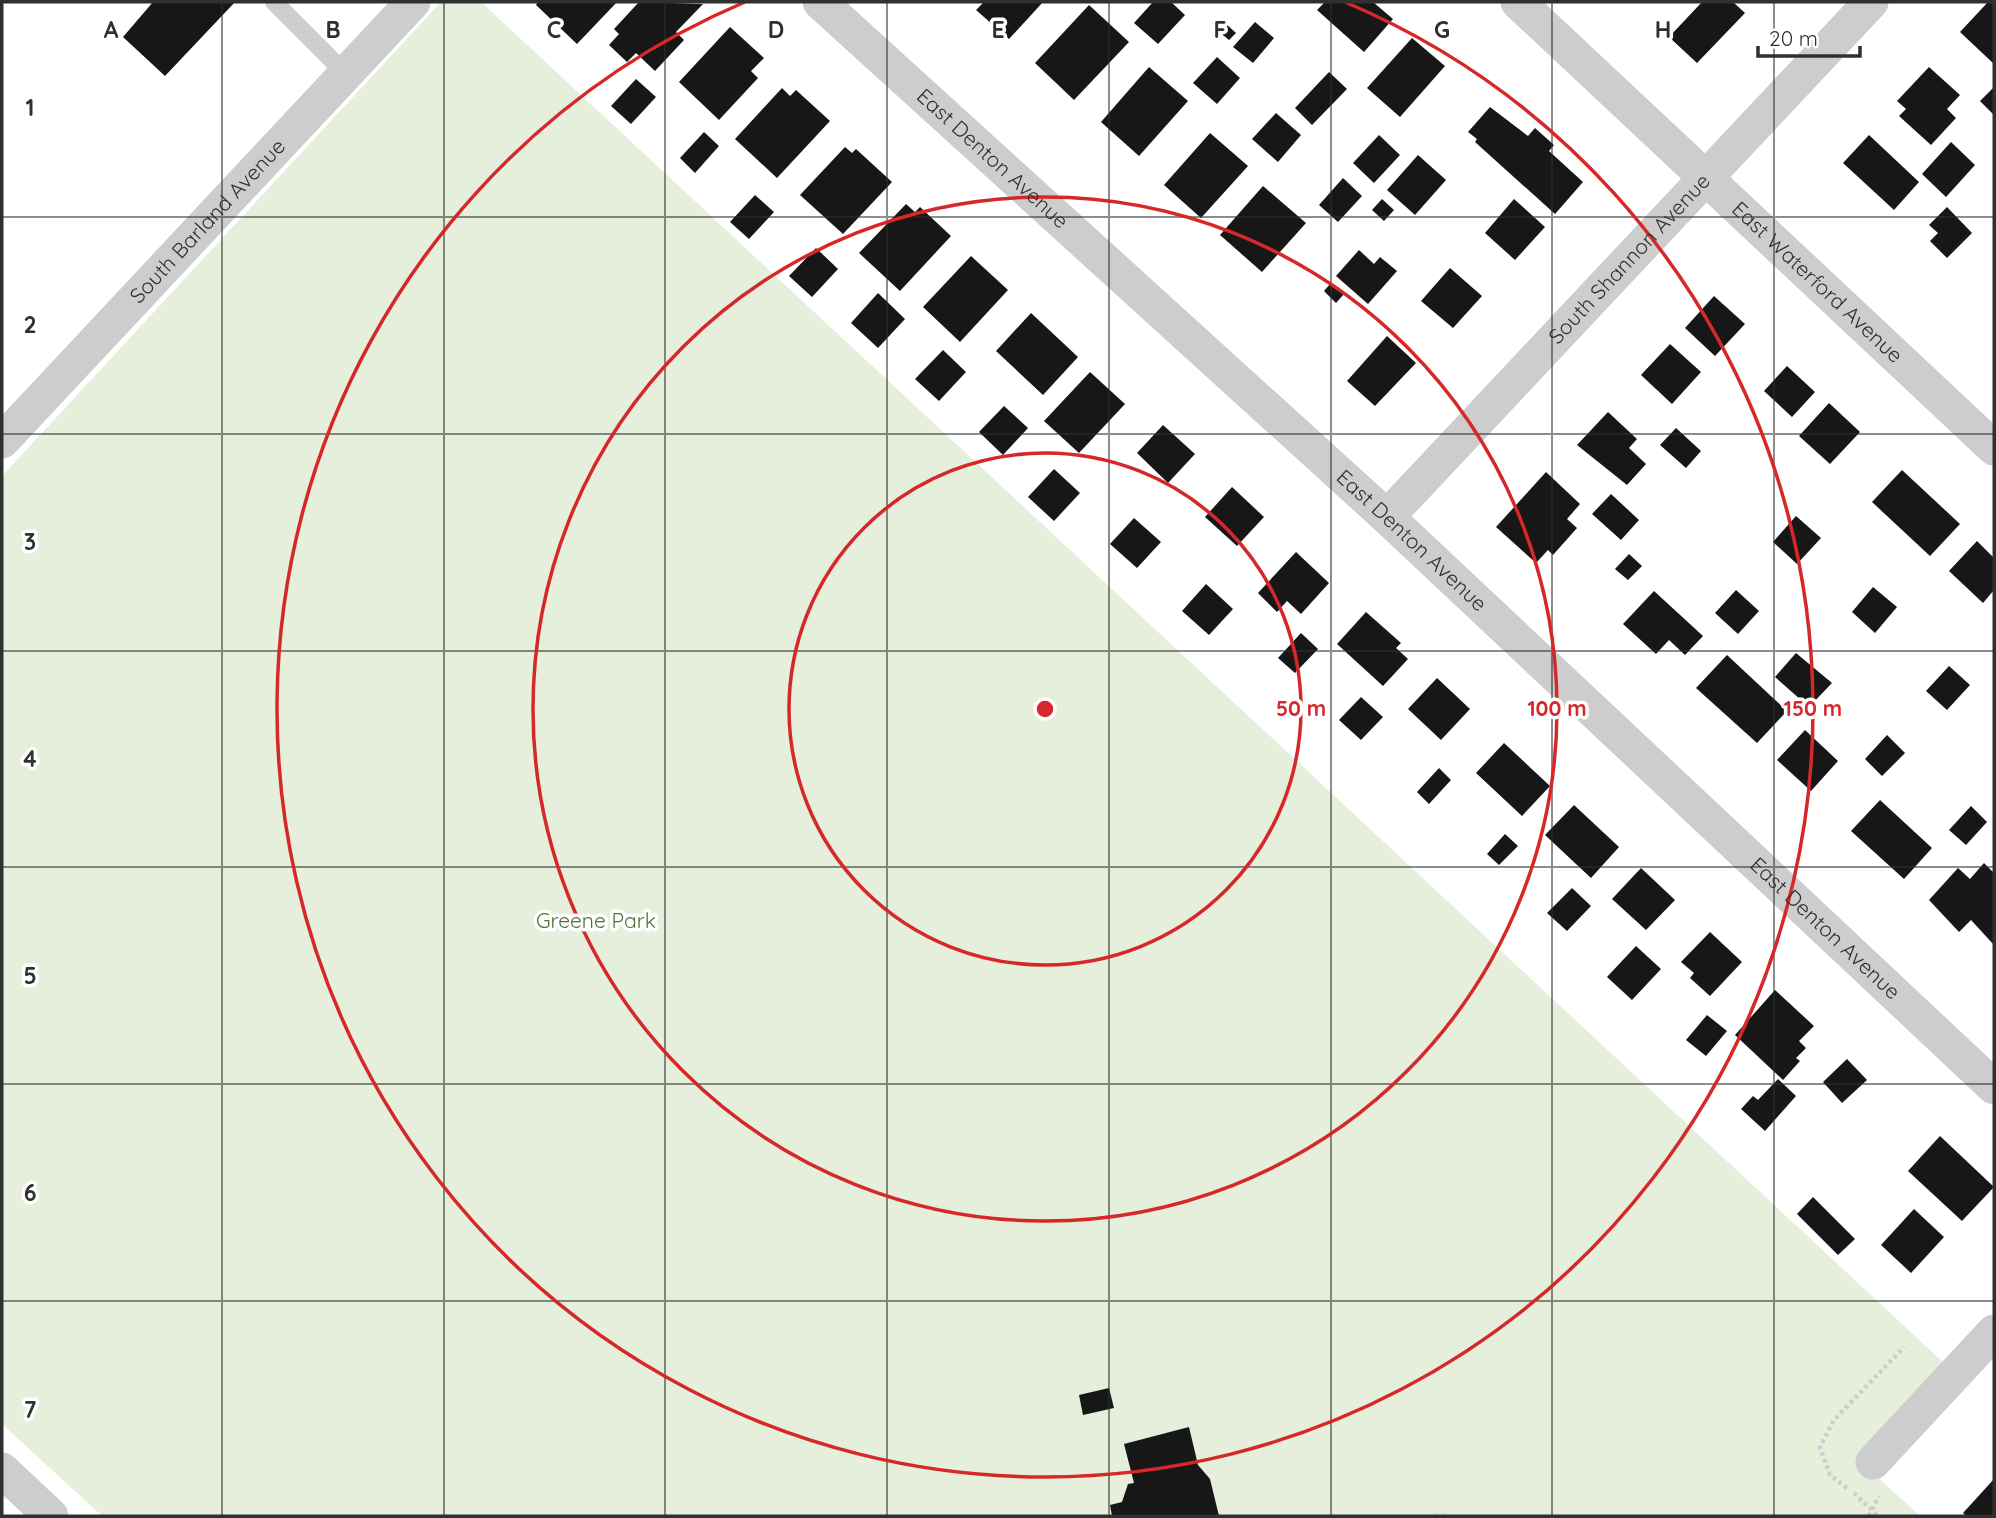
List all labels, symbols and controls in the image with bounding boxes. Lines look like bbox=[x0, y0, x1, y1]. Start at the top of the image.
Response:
scale bar bbox=[1758, 14, 1860, 58]
text: A bbox=[104, 15, 119, 44]
text: B bbox=[325, 15, 341, 44]
text: C bbox=[547, 15, 561, 44]
text: D bbox=[768, 15, 784, 44]
text: E bbox=[991, 15, 1005, 44]
text: F bbox=[1214, 15, 1226, 44]
text: G bbox=[1434, 15, 1450, 44]
text: H bbox=[1655, 15, 1671, 44]
text: 20 m bbox=[1769, 25, 1818, 51]
street label: East Denton Avenue bbox=[912, 82, 1074, 233]
text: 1 bbox=[26, 93, 34, 122]
street label: South Barland Avenue bbox=[124, 133, 290, 308]
street label: South Shannon Avenue bbox=[1542, 168, 1715, 349]
street label: East Waterford Avenue bbox=[1727, 195, 1909, 368]
text: 2 bbox=[23, 310, 37, 339]
street label: East Denton Avenue bbox=[1332, 464, 1493, 616]
text: 3 bbox=[24, 527, 36, 556]
text: 50 m bbox=[1276, 695, 1326, 721]
text: 100 m bbox=[1527, 695, 1587, 721]
text: 150 m bbox=[1784, 695, 1842, 721]
centre of rings bbox=[1033, 697, 1057, 721]
text: 4 bbox=[23, 744, 37, 773]
street label: East Denton Avenue bbox=[1745, 851, 1906, 1004]
park label: Greene Park bbox=[536, 907, 656, 933]
text: 5 bbox=[23, 961, 37, 990]
text: 6 bbox=[24, 1178, 36, 1207]
text: 7 bbox=[24, 1395, 37, 1424]

